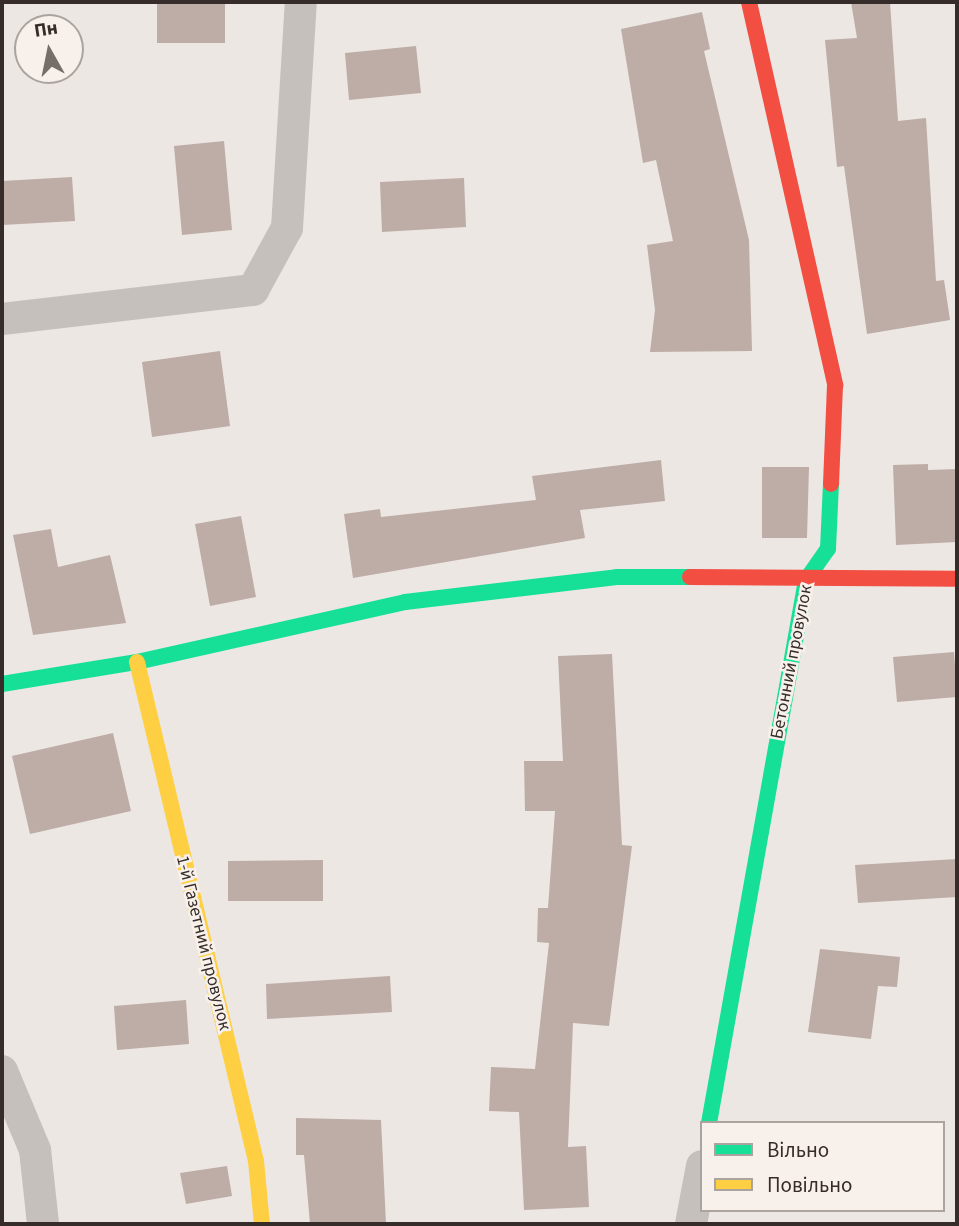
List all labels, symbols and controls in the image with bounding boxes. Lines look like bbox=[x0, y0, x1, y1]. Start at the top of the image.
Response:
north arrow bbox=[14, 14, 84, 84]
text: Пн bbox=[32, 15, 60, 45]
street label: Бетонний провулок bbox=[766, 583, 818, 741]
street label: 1-й Газетний провулок bbox=[171, 853, 235, 1033]
legend bbox=[700, 1121, 945, 1212]
text: Вільно bbox=[767, 1135, 829, 1165]
text: Повільно bbox=[767, 1170, 852, 1200]

